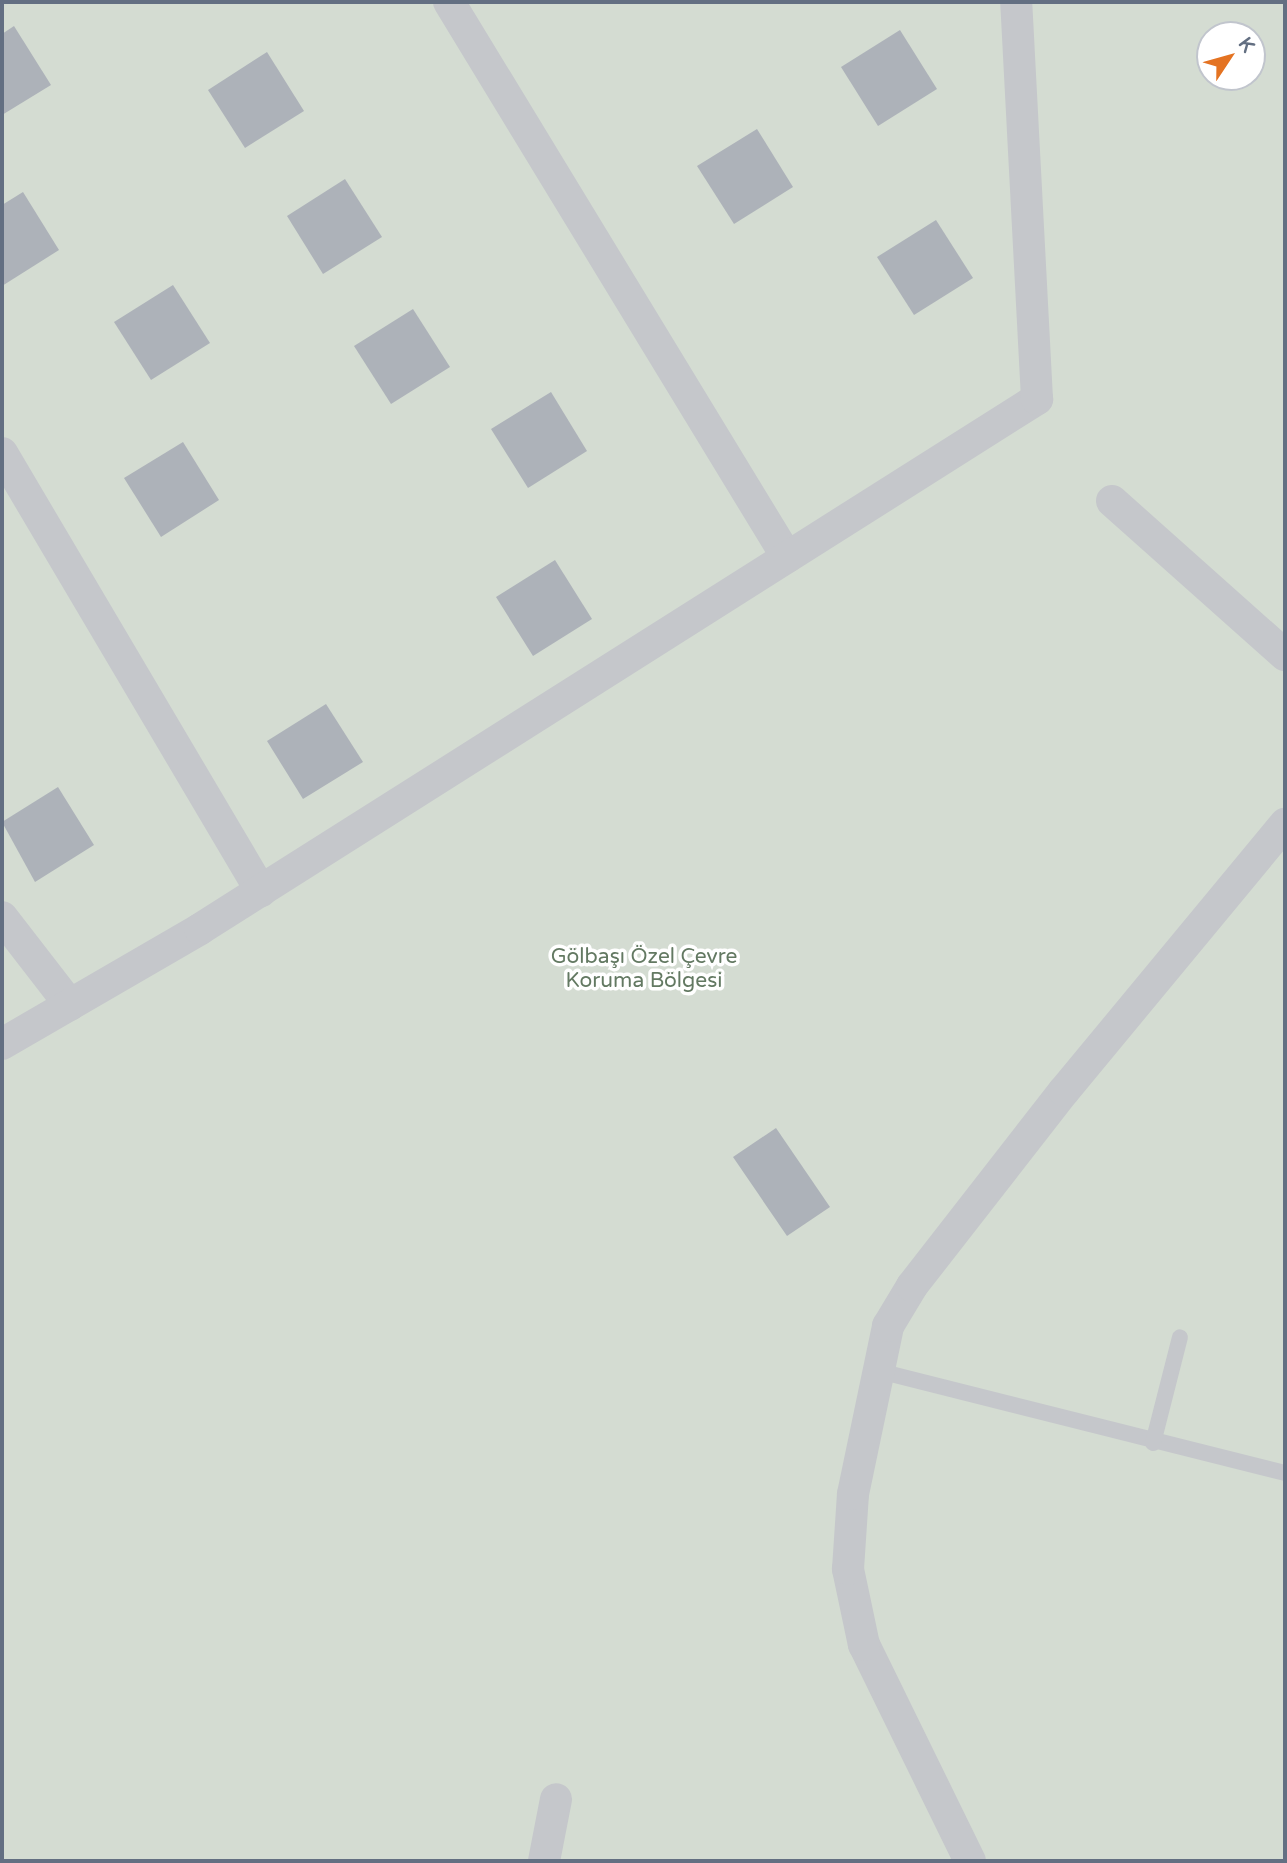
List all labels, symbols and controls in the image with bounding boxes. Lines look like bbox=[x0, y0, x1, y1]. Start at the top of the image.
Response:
north arrow bbox=[1196, 21, 1266, 91]
text: K bbox=[1234, 33, 1259, 56]
park label: Gölbaşı Özel Çevre Koruma Bölgesi bbox=[551, 944, 737, 994]

